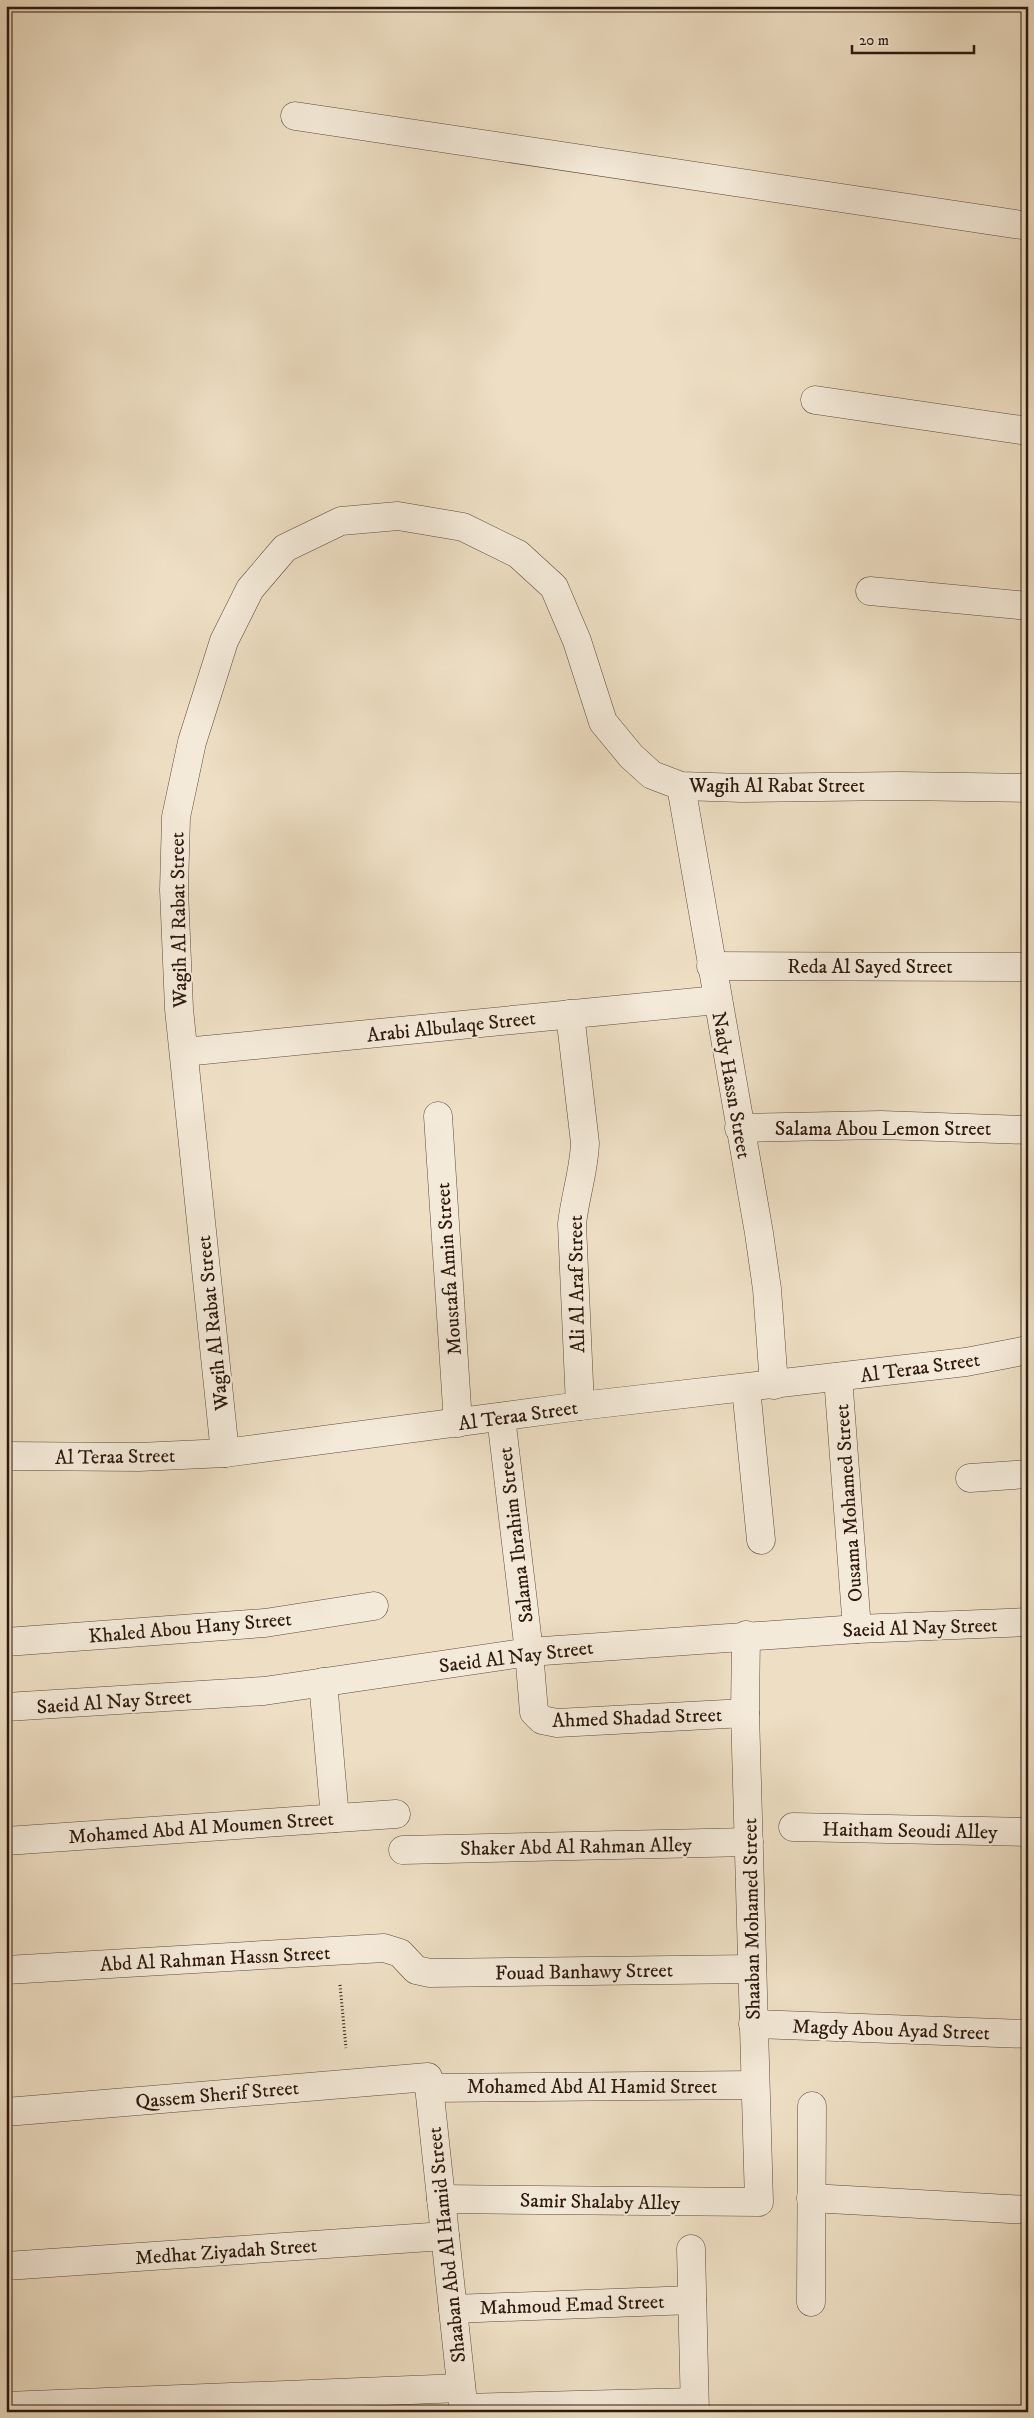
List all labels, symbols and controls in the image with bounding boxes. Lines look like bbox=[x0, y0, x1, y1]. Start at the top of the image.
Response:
scale bar bbox=[852, 22, 974, 54]
text: 20 m bbox=[859, 31, 889, 50]
street label: Wagih Al Rabat Street bbox=[688, 774, 865, 799]
street label: Wagih Al Rabat Street bbox=[165, 832, 194, 1009]
street label: Reda Al Sayed Street bbox=[787, 955, 953, 980]
street label: Arabi Albulaqe Street bbox=[366, 1006, 537, 1049]
street label: Nady Hassn Street bbox=[705, 1010, 756, 1161]
street label: Salama Abou Lemon Street bbox=[775, 1117, 991, 1142]
street label: Moustafa Amin Street bbox=[431, 1182, 468, 1356]
street label: Ali Al Araf Street bbox=[564, 1215, 591, 1353]
street label: Wagih Al Rabat Street bbox=[192, 1234, 235, 1413]
street label: Al Teraa Street bbox=[859, 1348, 982, 1389]
street label: Al Teraa Street bbox=[457, 1396, 580, 1437]
street label: Ousama Mohamed Street bbox=[830, 1403, 869, 1603]
street label: Al Teraa Street bbox=[55, 1444, 175, 1471]
street label: Salama Ibrahim Street bbox=[493, 1445, 540, 1624]
street label: Khaled Abou Hany Street bbox=[87, 1607, 293, 1650]
street label: Saeid Al Nay Street bbox=[842, 1613, 998, 1644]
street label: Saeid Al Nay Street bbox=[438, 1636, 595, 1679]
street label: Saeid Al Nay Street bbox=[36, 1685, 192, 1720]
street label: Ahmed Shadad Street bbox=[552, 1703, 723, 1734]
street label: Mohamed Abd Al Moumen Street bbox=[67, 1807, 335, 1850]
street label: Haitham Seoudi Alley bbox=[822, 1817, 998, 1846]
street label: Shaaban Mohamed Street bbox=[738, 1818, 767, 2020]
street label: Shaker Abd Al Rahman Alley bbox=[460, 1833, 693, 1862]
street label: Abd Al Rahman Hassn Street bbox=[99, 1941, 331, 1978]
street label: Fouad Banhawy Street bbox=[495, 1958, 673, 1987]
street label: Magdy Abou Ayad Street bbox=[792, 2015, 990, 2046]
street label: Mohamed Abd Al Hamid Street bbox=[467, 2075, 717, 2100]
street label: Qassem Sherif Street bbox=[134, 2076, 300, 2115]
street label: Shaaban Abd Al Hamid Street bbox=[423, 2126, 472, 2364]
street label: Samir Shalaby Alley bbox=[520, 2189, 681, 2216]
street label: Medhat Ziyadah Street bbox=[134, 2234, 318, 2271]
street label: Mahmoud Emad Street bbox=[479, 2290, 665, 2321]

